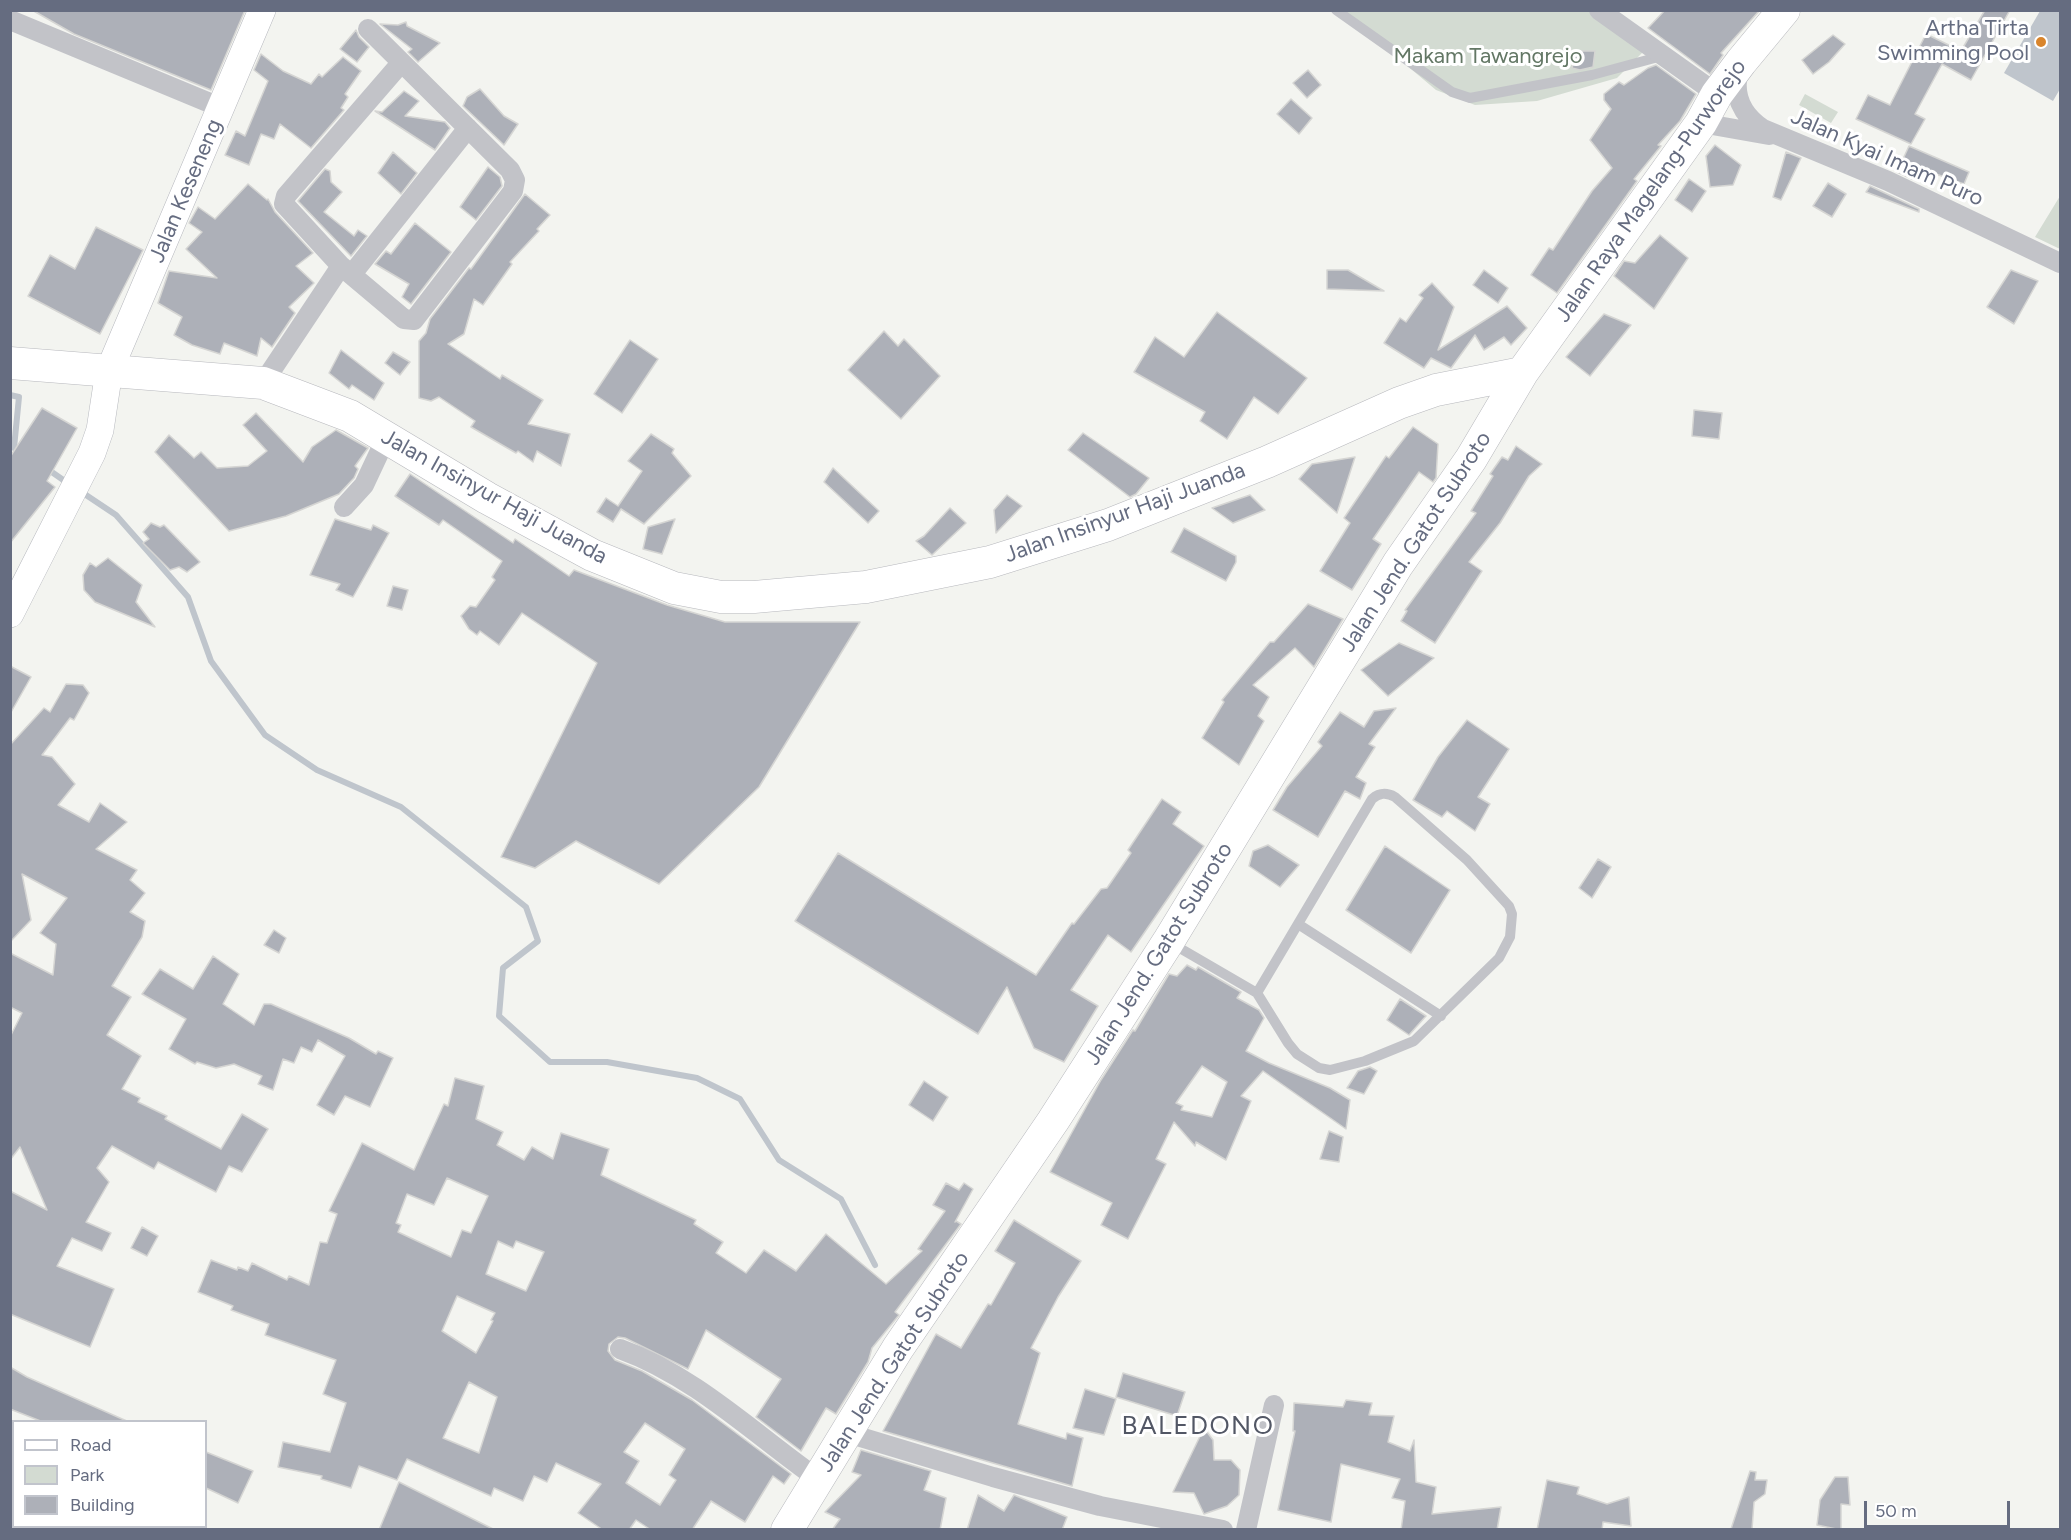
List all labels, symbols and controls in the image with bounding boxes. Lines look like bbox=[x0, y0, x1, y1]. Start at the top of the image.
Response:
place label: Artha Tirta Swimming Pool bbox=[1877, 16, 2029, 68]
marker: Artha Tirta Swimming Pool bbox=[2034, 35, 2048, 49]
park label: Makam Tawangrejo bbox=[1393, 44, 1583, 70]
street label: Jalan Raya Magelang-Purworejo bbox=[1550, 55, 1752, 327]
street label: Jalan Kyai Imam Puro bbox=[1787, 104, 1987, 212]
street label: Jalan Keseneng bbox=[144, 115, 228, 267]
street label: Jalan Insinyur Haji Juanda bbox=[376, 424, 612, 570]
street label: Jalan Jend. Gatot Subroto bbox=[1335, 427, 1497, 657]
street label: Jalan Insinyur Haji Juanda bbox=[1001, 457, 1249, 569]
street label: Jalan Jend. Gatot Subroto bbox=[1080, 838, 1238, 1070]
street label: Jalan Jend. Gatot Subroto bbox=[813, 1247, 975, 1477]
district label: BALEDONO bbox=[1122, 1410, 1274, 1442]
legend bbox=[12, 1420, 207, 1528]
text: Road bbox=[70, 1434, 111, 1456]
text: Park bbox=[70, 1464, 104, 1486]
scale bar bbox=[1867, 1489, 2012, 1527]
text: Building bbox=[70, 1494, 135, 1516]
text: 50 m bbox=[1875, 1500, 1917, 1522]

